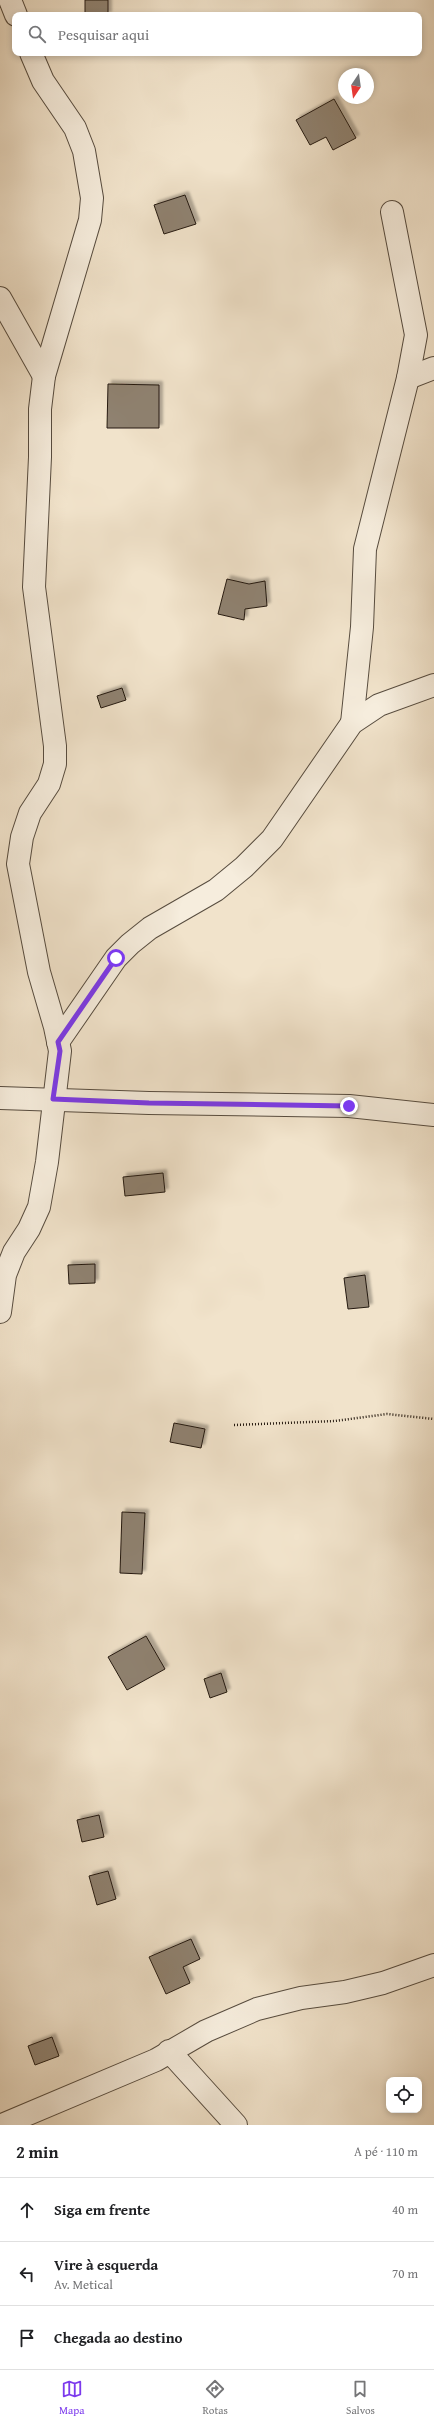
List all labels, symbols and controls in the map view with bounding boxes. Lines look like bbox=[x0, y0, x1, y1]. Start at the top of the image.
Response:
search box bbox=[12, 12, 422, 56]
icon: search bbox=[26, 23, 48, 45]
text: Pesquisar aqui bbox=[58, 24, 149, 45]
north arrow bbox=[338, 68, 374, 104]
route start bbox=[107, 949, 125, 967]
route end bbox=[340, 1097, 358, 1115]
map controls bbox=[386, 2077, 422, 2113]
button: locate bbox=[386, 2077, 422, 2113]
text: 2 min bbox=[16, 2139, 58, 2164]
text: A pé · 110 m bbox=[354, 2142, 418, 2161]
icon: ahead bbox=[16, 2199, 38, 2221]
text: Siga em frente bbox=[54, 2199, 150, 2220]
text: 40 m bbox=[392, 2200, 418, 2219]
text: Vire à esquerda bbox=[54, 2254, 158, 2275]
icon: left bbox=[16, 2263, 38, 2285]
text: 70 m bbox=[392, 2264, 418, 2283]
text: Av. Metical bbox=[54, 2275, 113, 2294]
icon: arrive bbox=[16, 2327, 38, 2349]
text: Chegada ao destino bbox=[54, 2327, 182, 2348]
tab: Mapa bbox=[59, 2378, 84, 2418]
tab: Rotas bbox=[203, 2378, 228, 2418]
tab: Salvos bbox=[346, 2378, 375, 2418]

